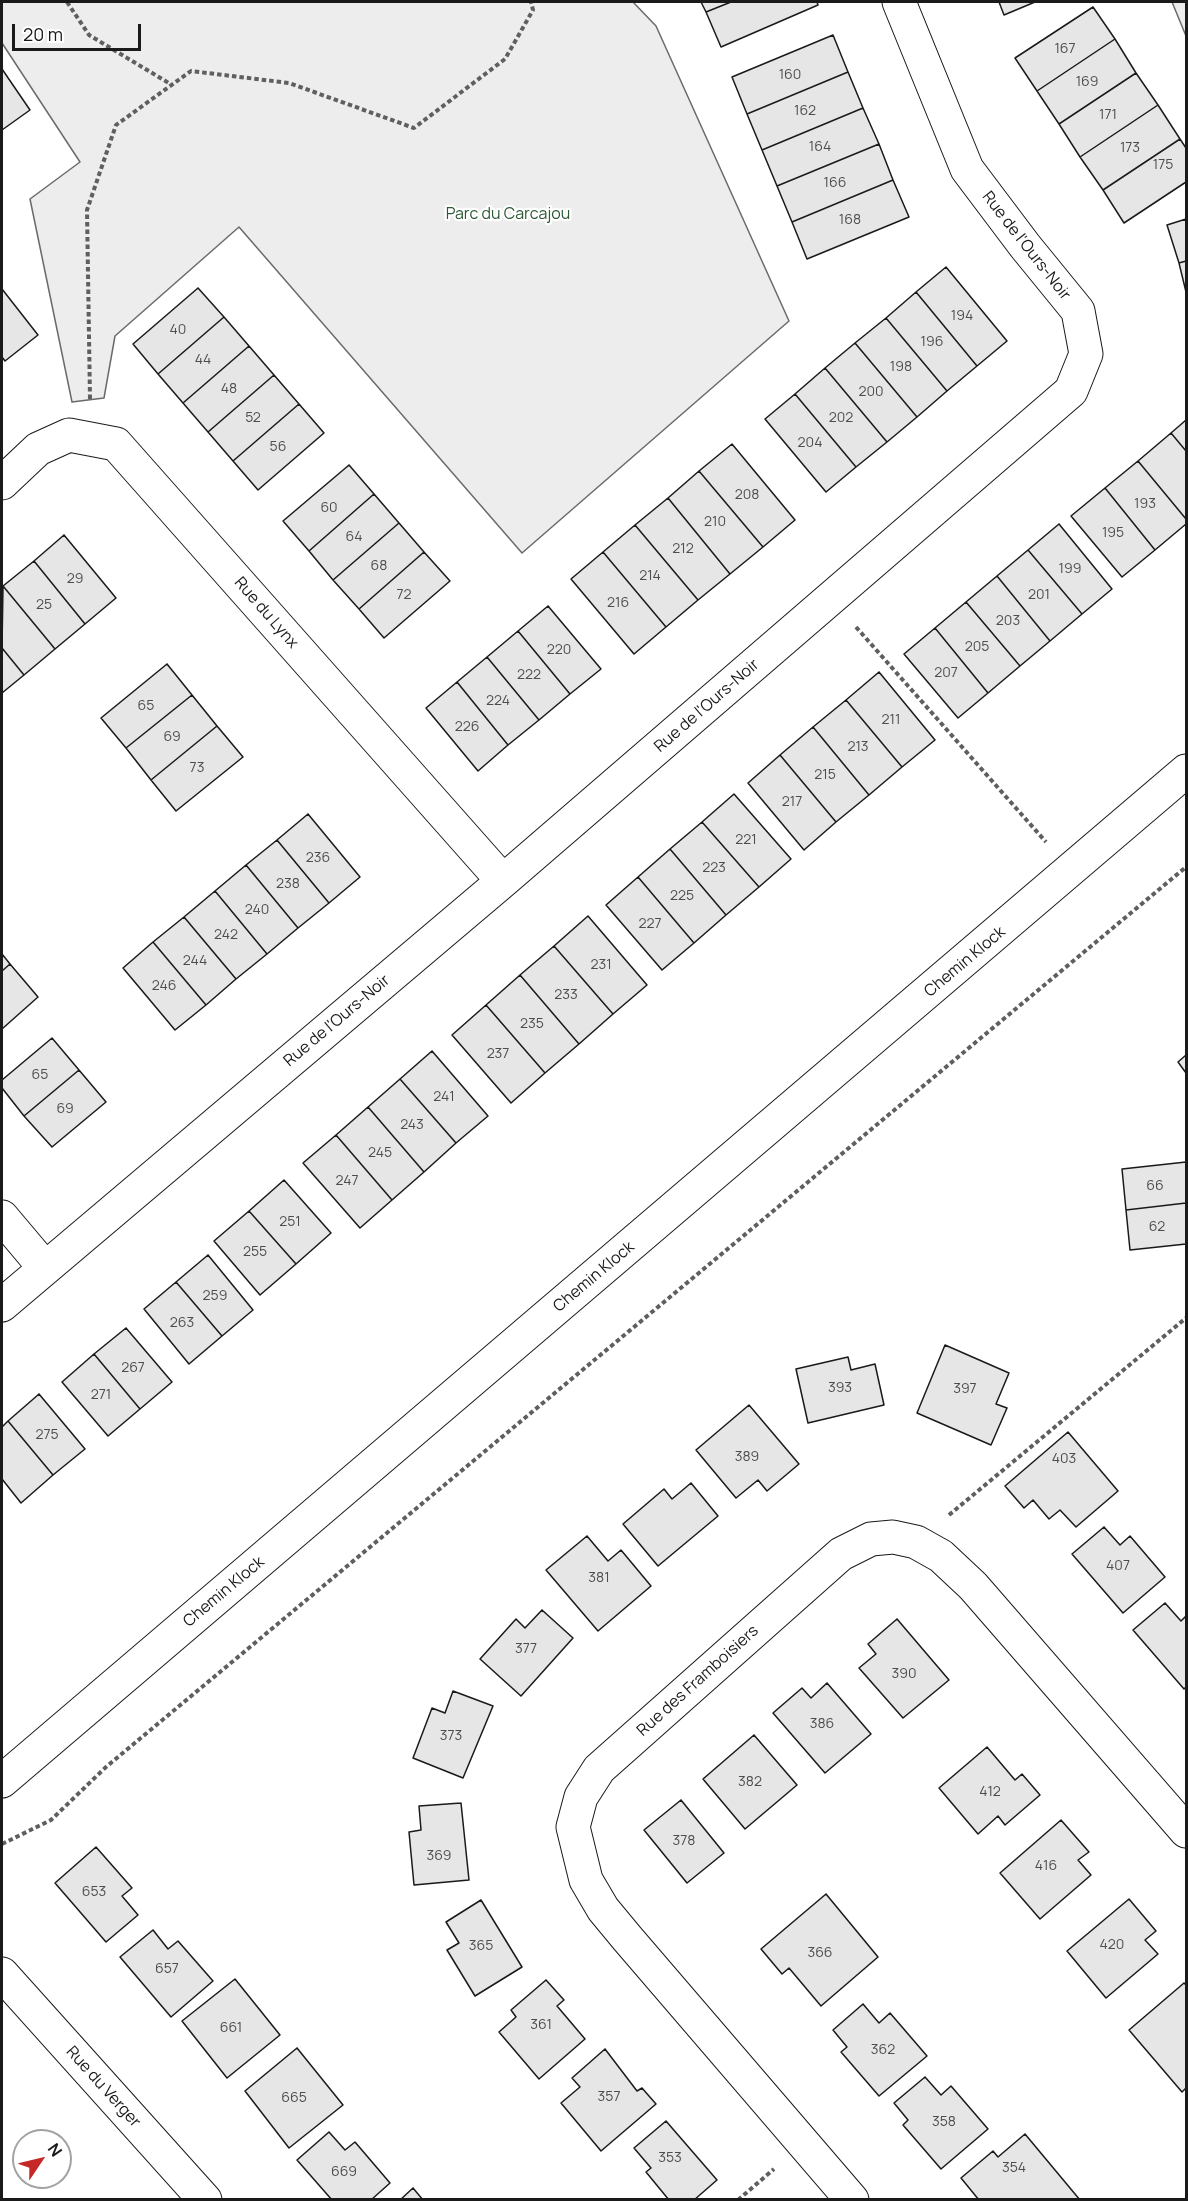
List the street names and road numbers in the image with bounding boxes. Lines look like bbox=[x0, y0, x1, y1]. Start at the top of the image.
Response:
street label: Rue de l'Ours-Noir bbox=[978, 188, 1074, 304]
street label: Rue du Lynx bbox=[230, 573, 302, 653]
street label: Rue de l'Ours-Noir bbox=[651, 655, 763, 757]
street label: Chemin Klock bbox=[921, 923, 1009, 1001]
street label: Rue de l'Ours-Noir bbox=[280, 971, 394, 1071]
street label: Chemin Klock bbox=[550, 1238, 638, 1316]
street label: Chemin Klock bbox=[180, 1553, 268, 1631]
street label: Rue des Framboisiers bbox=[633, 1621, 763, 1741]
street label: Rue du Verger bbox=[62, 2043, 144, 2131]

